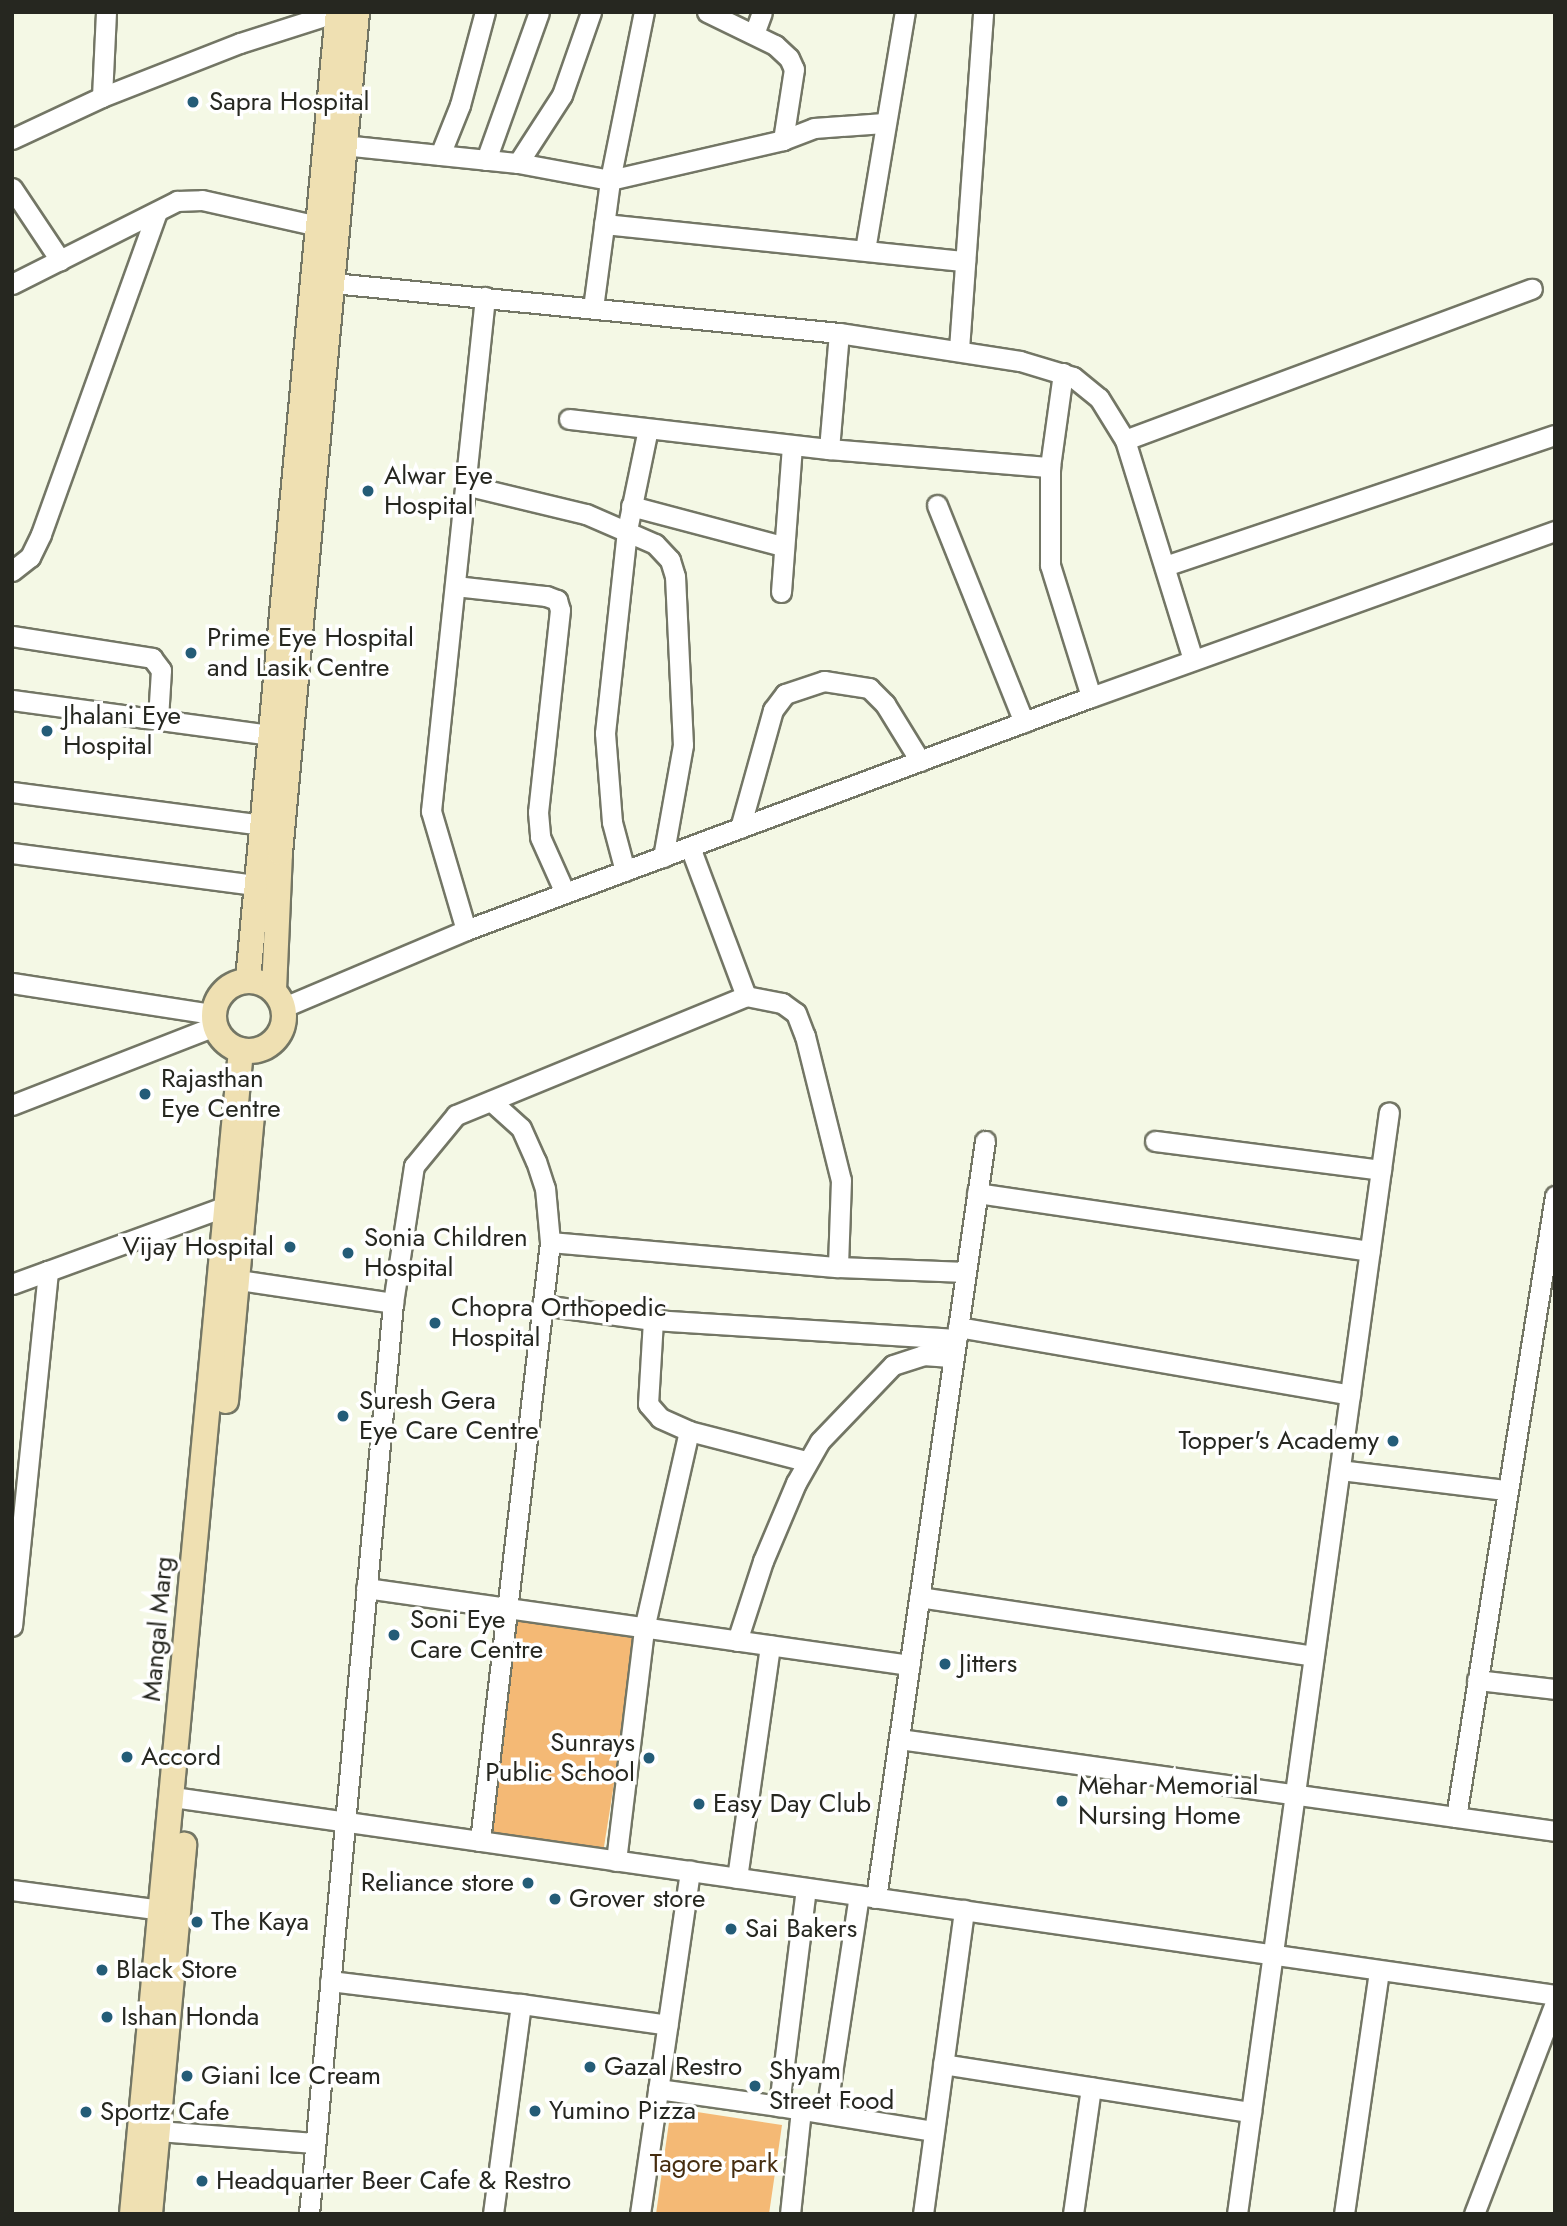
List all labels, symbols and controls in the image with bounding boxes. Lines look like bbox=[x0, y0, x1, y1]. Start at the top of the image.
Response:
place label: Sapra Hospital bbox=[209, 86, 369, 118]
marker: Sapra Hospital bbox=[183, 92, 203, 112]
place label: Alwar Eye Hospital bbox=[384, 460, 493, 522]
marker: Alwar Eye Hospital bbox=[358, 481, 378, 501]
place label: Prime Eye Hospital and Lasik Centre bbox=[207, 622, 414, 684]
marker: Prime Eye Hospital and Lasik Centre bbox=[181, 643, 201, 663]
place label: Jhalani Eye Hospital bbox=[63, 700, 181, 762]
marker: Jhalani Eye Hospital bbox=[37, 721, 57, 741]
place label: Rajasthan Eye Centre bbox=[161, 1063, 281, 1124]
marker: Rajasthan Eye Centre bbox=[135, 1084, 155, 1104]
place label: Sonia Children Hospital bbox=[364, 1222, 528, 1284]
place label: Vijay Hospital bbox=[122, 1231, 274, 1263]
marker: Vijay Hospital bbox=[280, 1237, 300, 1257]
marker: Sonia Children Hospital bbox=[338, 1243, 358, 1263]
place label: Chopra Orthopedic Hospital bbox=[451, 1292, 666, 1354]
marker: Chopra Orthopedic Hospital bbox=[425, 1313, 445, 1333]
place label: Suresh Gera Eye Care Centre bbox=[359, 1385, 539, 1446]
marker: Suresh Gera Eye Care Centre bbox=[333, 1406, 353, 1426]
place label: Topper's Academy bbox=[1178, 1425, 1379, 1457]
marker: Topper's Academy bbox=[1385, 1433, 1401, 1449]
street label: Mangal Marg bbox=[136, 1555, 180, 1703]
place label: Soni Eye Care Centre bbox=[410, 1604, 543, 1666]
marker: Soni Eye Care Centre bbox=[384, 1625, 404, 1645]
place label: Jitters bbox=[959, 1648, 1017, 1680]
marker: Jitters bbox=[937, 1656, 953, 1672]
place label: Sunrays Public School bbox=[485, 1727, 635, 1788]
place label: Accord bbox=[141, 1741, 221, 1773]
marker: Accord bbox=[119, 1749, 135, 1765]
marker: Sunrays Public School bbox=[641, 1750, 657, 1766]
place label: Mehar Memorial Nursing Home bbox=[1078, 1770, 1258, 1831]
place label: Easy Day Club bbox=[713, 1788, 871, 1820]
marker: Mehar Memorial Nursing Home bbox=[1052, 1791, 1072, 1811]
marker: Easy Day Club bbox=[691, 1796, 707, 1812]
place label: Reliance store bbox=[361, 1867, 514, 1899]
marker: Reliance store bbox=[520, 1875, 536, 1891]
place label: Grover store bbox=[569, 1883, 705, 1915]
marker: Grover store bbox=[547, 1891, 563, 1907]
place label: The Kaya bbox=[211, 1906, 309, 1938]
place label: Sai Bakers bbox=[745, 1913, 857, 1945]
marker: The Kaya bbox=[189, 1914, 205, 1930]
marker: Sai Bakers bbox=[723, 1921, 739, 1937]
place label: Black Store bbox=[116, 1954, 237, 1986]
marker: Black Store bbox=[94, 1962, 110, 1978]
place label: Ishan Honda bbox=[121, 2001, 259, 2033]
marker: Ishan Honda bbox=[99, 2009, 115, 2025]
place label: Gazal Restro bbox=[604, 2051, 742, 2083]
place label: Shyam Street Food bbox=[769, 2055, 894, 2116]
marker: Gazal Restro bbox=[582, 2059, 598, 2075]
place label: Giani Ice Cream bbox=[201, 2060, 381, 2092]
marker: Giani Ice Cream bbox=[179, 2068, 195, 2084]
marker: Shyam Street Food bbox=[747, 2078, 763, 2094]
place label: Yumino Pizza bbox=[549, 2095, 696, 2127]
place label: Sportz Cafe bbox=[100, 2096, 229, 2128]
marker: Yumino Pizza bbox=[527, 2103, 543, 2119]
marker: Sportz Cafe bbox=[78, 2104, 94, 2120]
park label: Tagore park bbox=[650, 2148, 778, 2180]
place label: Headquarter Beer Cafe & Restro bbox=[216, 2165, 571, 2197]
marker: Headquarter Beer Cafe & Restro bbox=[194, 2173, 210, 2189]

